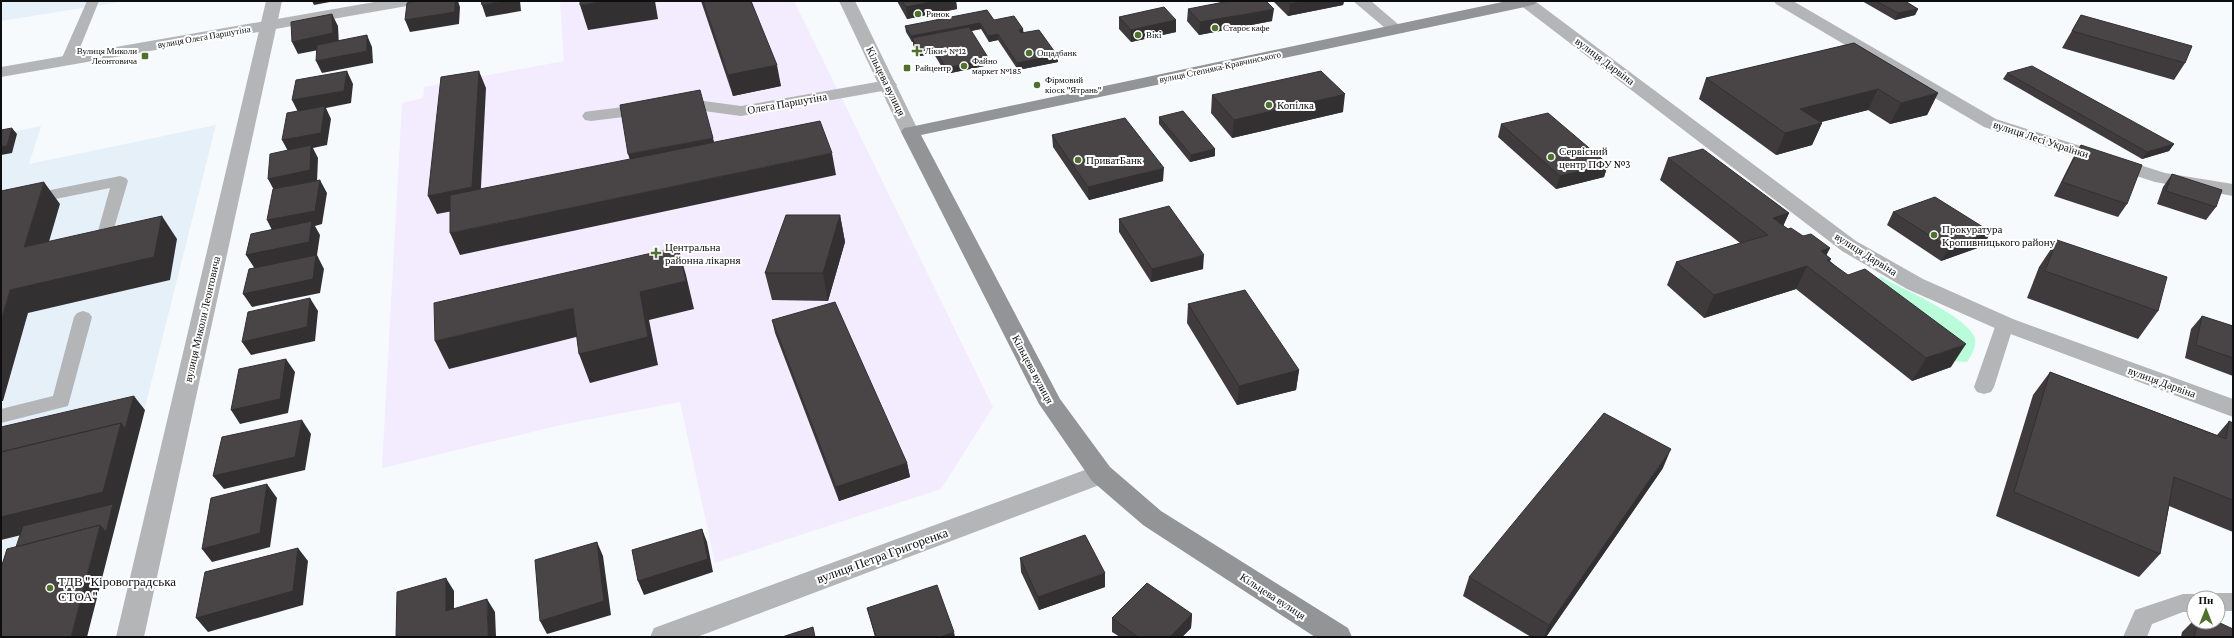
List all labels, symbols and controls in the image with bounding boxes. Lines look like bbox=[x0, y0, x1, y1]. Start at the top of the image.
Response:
marker: Ринок bbox=[913, 9, 923, 19]
place label: Ринок bbox=[926, 9, 950, 19]
marker: Староє кафе bbox=[1210, 23, 1220, 33]
place label: Староє кафе bbox=[1223, 23, 1270, 33]
street label: вулиця Олега Паршутіна bbox=[157, 24, 251, 50]
marker: Вікі bbox=[1133, 30, 1143, 40]
place label: Вікі bbox=[1146, 30, 1162, 40]
street label: вулиця Дарвіна bbox=[1573, 35, 1637, 87]
street label: Кільцева вулиця bbox=[864, 44, 908, 118]
place label: Вулиця Миколи Леонтовича bbox=[77, 46, 137, 66]
marker: Ліки+ №12 bbox=[912, 46, 922, 56]
place label: Ліки+ №12 bbox=[925, 46, 966, 56]
marker: Ощадбанк bbox=[1024, 48, 1034, 58]
place label: Ощадбанк bbox=[1037, 48, 1077, 58]
street label: вулиця Степняка-Кравчинського bbox=[1158, 49, 1282, 85]
marker: Вулиця Миколи Леонтовича bbox=[140, 51, 150, 61]
place label: Файно маркет №185 bbox=[972, 56, 1021, 76]
marker: Файно маркет №185 bbox=[959, 61, 969, 71]
marker: Райцентр bbox=[902, 63, 912, 73]
place label: Райцентр bbox=[915, 63, 951, 73]
place label: Фірмовий кіоск "Ятрань" bbox=[1045, 75, 1102, 95]
marker: Фірмовий кіоск "Ятрань" bbox=[1032, 80, 1042, 90]
street label: Олега Паршутіна bbox=[746, 90, 828, 116]
place label: Копілка bbox=[1277, 99, 1314, 111]
marker: Копілка bbox=[1264, 100, 1274, 110]
street label: вулиця Лесі Українки bbox=[1992, 118, 2090, 160]
place label: Сервісний центр ПФУ №3 bbox=[1559, 145, 1630, 170]
marker: Сервісний центр ПФУ №3 bbox=[1546, 152, 1556, 162]
place label: ПриватБанк bbox=[1086, 154, 1143, 166]
marker: ПриватБанк bbox=[1073, 155, 1083, 165]
place label: Прокуратура Кропивницького району bbox=[1942, 223, 2056, 248]
street label: вулиця Дарвіна bbox=[1833, 230, 1899, 278]
marker: Прокуратура Кропивницького району bbox=[1929, 230, 1939, 240]
place label: Центральна районна лікарня bbox=[665, 241, 741, 266]
marker: Центральна районна лікарня bbox=[650, 247, 662, 259]
street label: вулиця Миколи Леонтовича bbox=[182, 255, 222, 383]
street label: Кільцева вулиця bbox=[1010, 333, 1056, 405]
street label: вулиця Дарвіна bbox=[2127, 364, 2198, 400]
street label: вулиця Петра Григоренка bbox=[814, 525, 950, 586]
street label: Кільцева вулиця bbox=[1238, 570, 1308, 622]
place label: ТДВ "Кіровоградська СТОА" bbox=[58, 574, 176, 604]
marker: ТДВ "Кіровоградська СТОА" bbox=[45, 583, 55, 593]
north arrow bbox=[2186, 590, 2226, 630]
text: Пн bbox=[2199, 594, 2214, 606]

